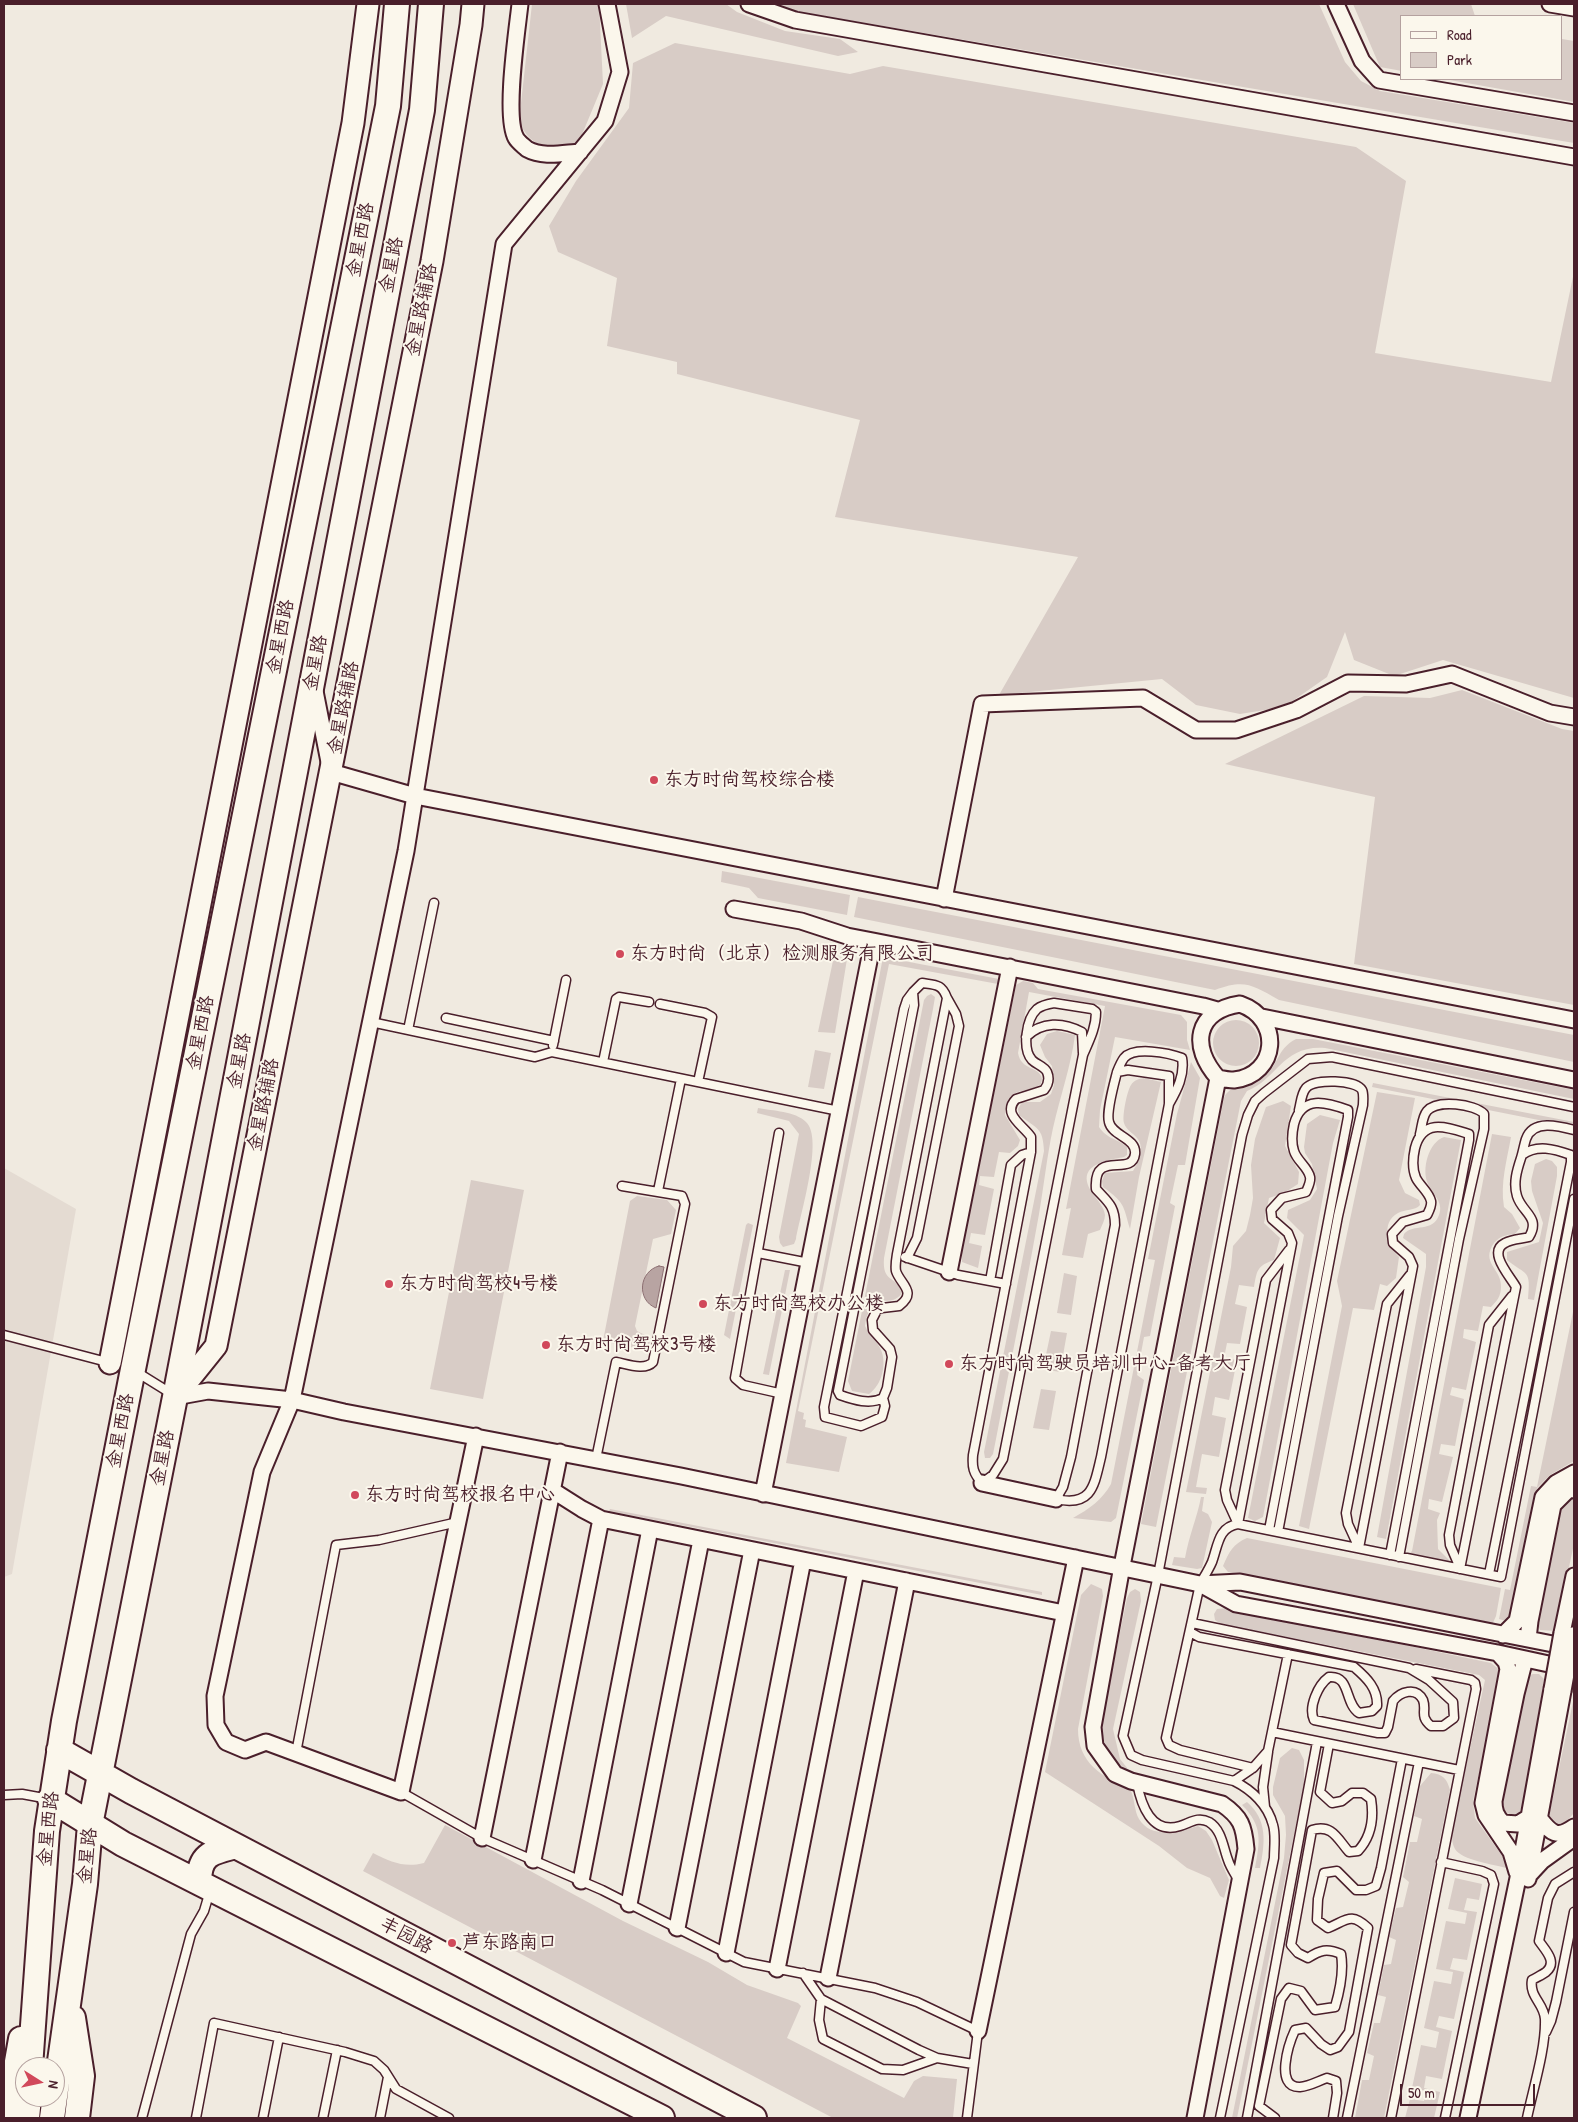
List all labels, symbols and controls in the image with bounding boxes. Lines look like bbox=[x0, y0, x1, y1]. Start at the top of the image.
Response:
legend bbox=[1400, 15, 1563, 80]
text: Road bbox=[1447, 24, 1472, 45]
text: Park bbox=[1447, 49, 1472, 70]
street label: 金星西路 bbox=[343, 201, 379, 279]
street label: 金星路 bbox=[375, 235, 409, 295]
street label: 金星路辅路 bbox=[402, 261, 442, 359]
street label: 金星西路 bbox=[263, 598, 299, 676]
street label: 金星路 bbox=[299, 633, 333, 693]
street label: 金星路辅路 bbox=[324, 659, 364, 757]
place label: 东方时尚驾校综合楼 bbox=[664, 769, 835, 791]
marker: 东方时尚驾校综合楼 bbox=[648, 774, 660, 786]
place label: 东方时尚（北京）检测服务有限公司 bbox=[630, 943, 934, 965]
marker: 东方时尚（北京）检测服务有限公司 bbox=[614, 948, 626, 960]
street label: 金星西路 bbox=[183, 994, 219, 1072]
street label: 金星路 bbox=[223, 1031, 257, 1091]
street label: 金星路辅路 bbox=[244, 1056, 284, 1154]
place label: 东方时尚驾校4号楼 bbox=[399, 1273, 558, 1295]
marker: 东方时尚驾校4号楼 bbox=[383, 1278, 395, 1290]
place label: 东方时尚驾校办公楼 bbox=[713, 1293, 884, 1315]
marker: 东方时尚驾校办公楼 bbox=[697, 1298, 709, 1310]
place label: 东方时尚驾校3号楼 bbox=[556, 1334, 717, 1356]
marker: 东方时尚驾校3号楼 bbox=[540, 1339, 552, 1351]
place label: 东方时尚驾驶员培训中心-备考大厅 bbox=[959, 1353, 1252, 1375]
marker: 东方时尚驾驶员培训中心-备考大厅 bbox=[943, 1358, 955, 1370]
street label: 金星西路 bbox=[103, 1392, 139, 1470]
street label: 金星路 bbox=[146, 1428, 180, 1488]
place label: 东方时尚驾校报名中心 bbox=[365, 1484, 555, 1506]
marker: 东方时尚驾校报名中心 bbox=[349, 1489, 361, 1501]
street label: 金星西路 bbox=[34, 1790, 64, 1868]
street label: 金星路 bbox=[74, 1826, 102, 1886]
street label: 丰园路 bbox=[375, 1913, 437, 1959]
place label: 芦东路南口 bbox=[462, 1932, 557, 1954]
marker: 芦东路南口 bbox=[446, 1937, 458, 1949]
north arrow bbox=[15, 2057, 65, 2107]
scale bar bbox=[1403, 2074, 1538, 2106]
text: N bbox=[44, 2079, 64, 2090]
text: 50 m bbox=[1408, 2082, 1435, 2103]

